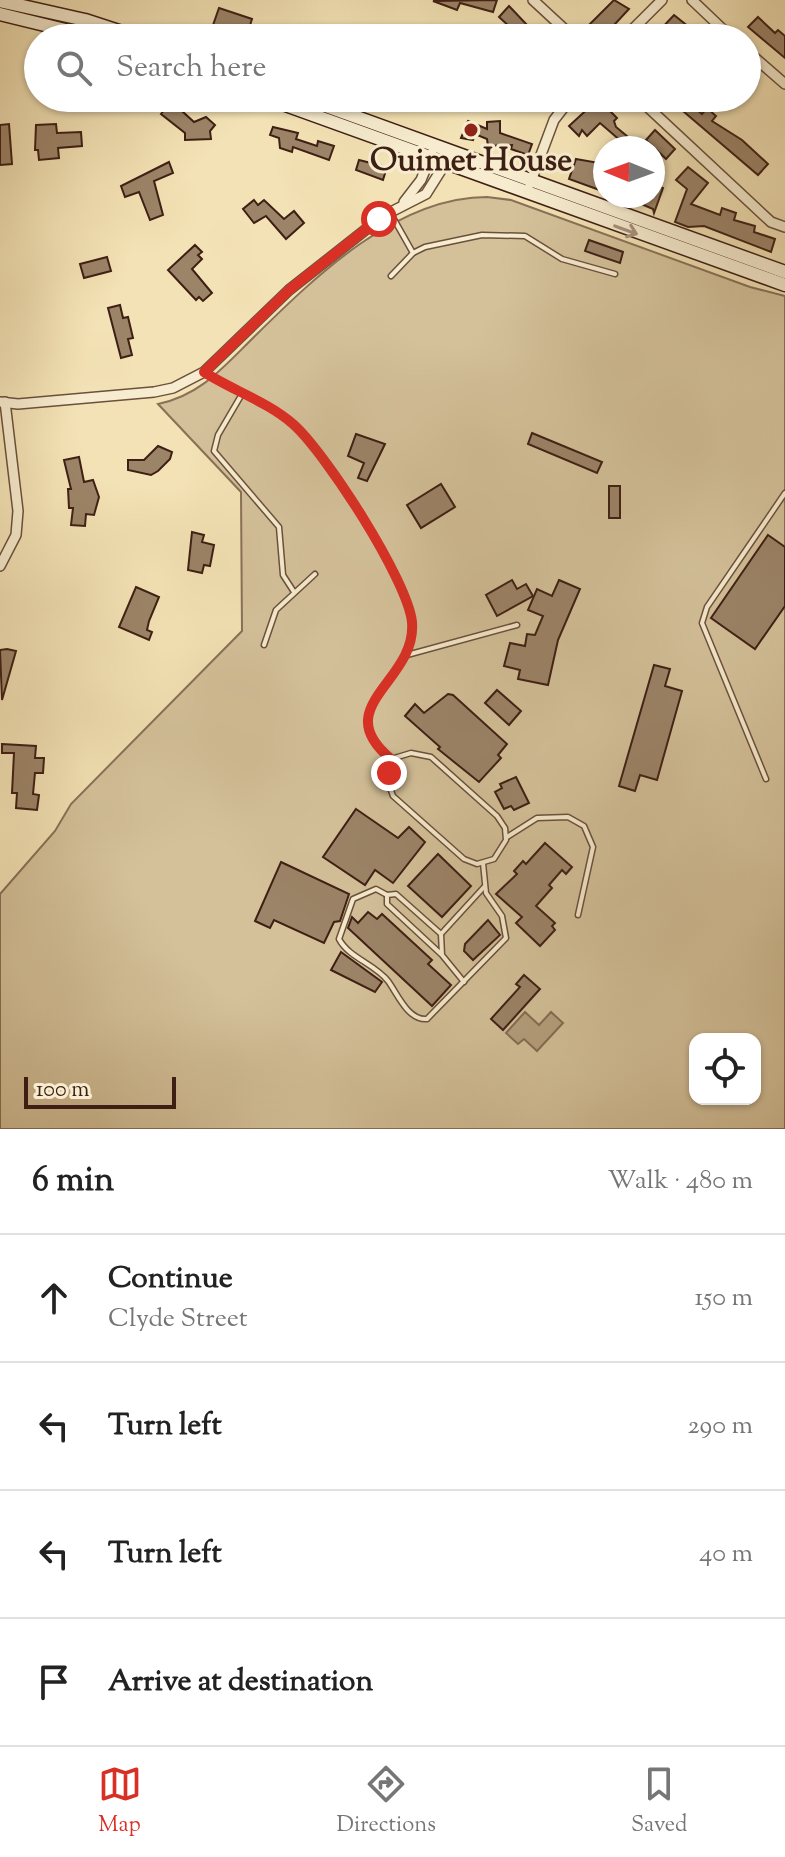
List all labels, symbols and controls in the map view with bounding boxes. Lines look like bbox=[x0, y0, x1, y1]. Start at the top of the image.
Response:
search box bbox=[24, 24, 761, 112]
icon: search bbox=[52, 46, 96, 90]
text: Search here bbox=[116, 47, 266, 90]
marker: Ouimet House bbox=[462, 121, 480, 139]
north arrow bbox=[593, 136, 665, 208]
place label: Ouimet House bbox=[370, 139, 572, 185]
route start bbox=[361, 201, 397, 237]
one-way arrow bbox=[613, 224, 638, 238]
route end bbox=[371, 755, 407, 791]
map controls bbox=[689, 1033, 761, 1105]
button: locate bbox=[689, 1033, 761, 1105]
scale bar bbox=[24, 1073, 176, 1109]
text: 100 m bbox=[36, 1075, 89, 1107]
text: 6 min bbox=[32, 1157, 114, 1206]
text: Walk · 480 m bbox=[607, 1163, 753, 1200]
text: Continue bbox=[108, 1258, 233, 1301]
icon: ahead bbox=[32, 1276, 76, 1320]
text: 150 m bbox=[694, 1280, 753, 1317]
text: Clyde Street bbox=[108, 1301, 248, 1338]
icon: left bbox=[32, 1404, 76, 1448]
text: Turn left bbox=[108, 1405, 222, 1448]
text: 290 m bbox=[687, 1408, 753, 1445]
icon: left bbox=[32, 1532, 76, 1576]
text: Turn left bbox=[108, 1533, 222, 1576]
text: 40 m bbox=[699, 1536, 753, 1573]
icon: arrive bbox=[32, 1660, 76, 1704]
text: Arrive at destination bbox=[108, 1661, 373, 1704]
tab: Map bbox=[98, 1762, 142, 1842]
tab: Directions bbox=[337, 1762, 436, 1842]
tab: Saved bbox=[631, 1762, 687, 1842]

